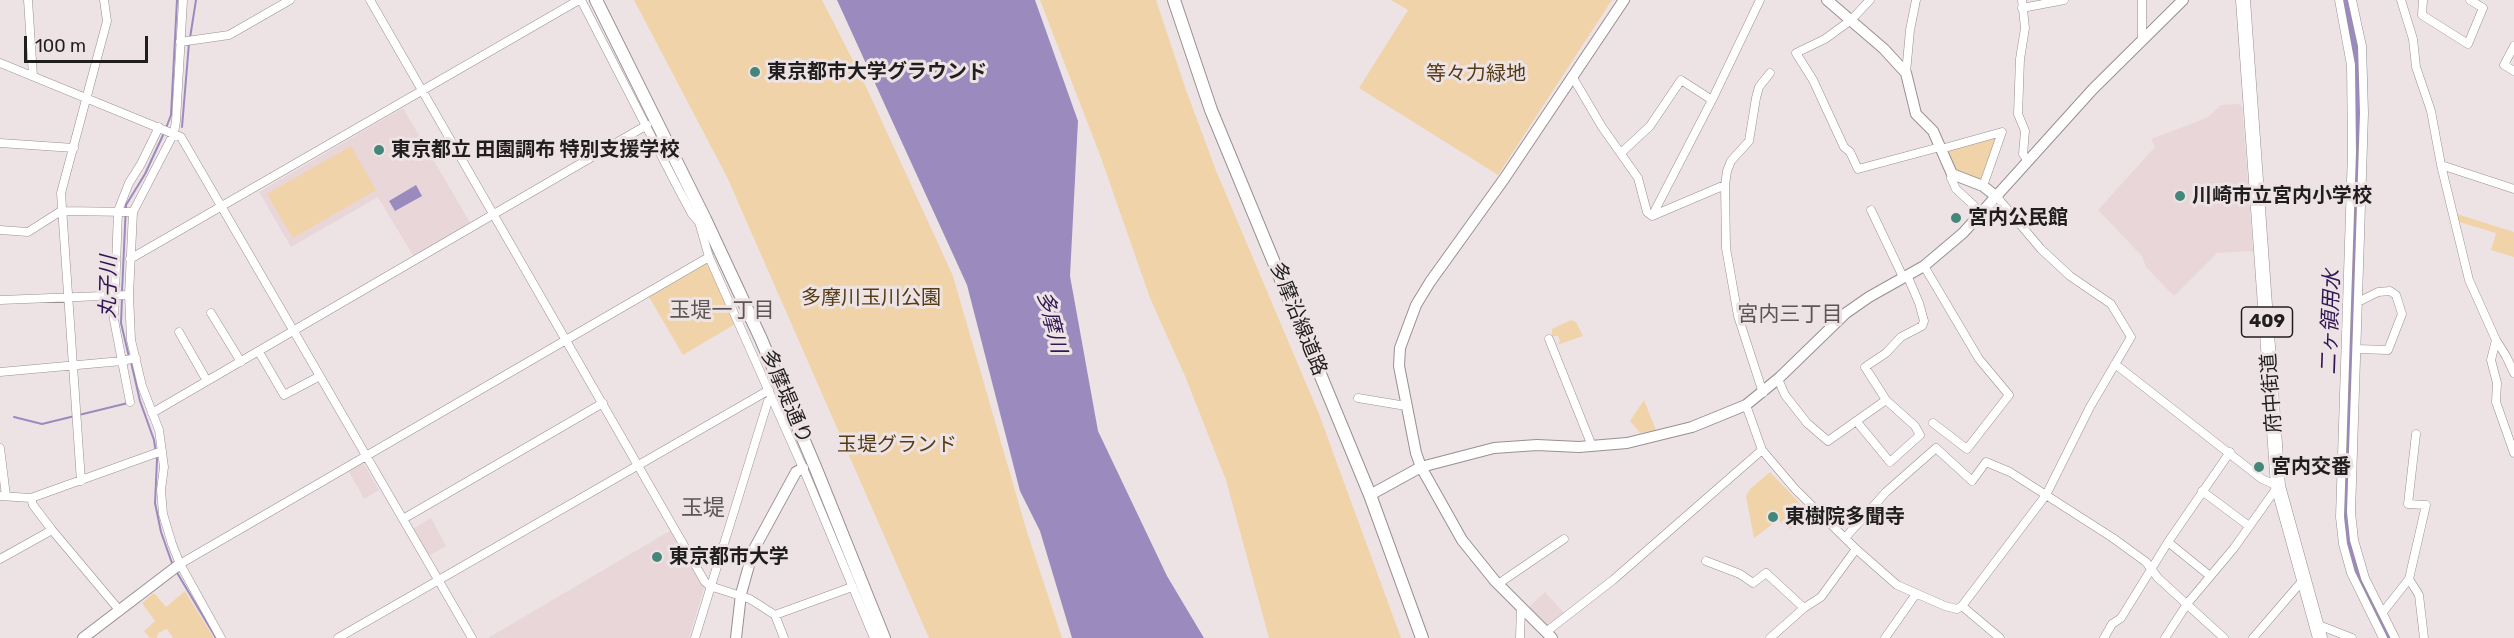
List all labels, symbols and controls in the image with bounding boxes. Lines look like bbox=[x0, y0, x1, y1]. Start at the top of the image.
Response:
scale bar bbox=[27, 24, 152, 62]
text: 100 m bbox=[35, 35, 86, 57]
place label: 東京都市大学グラウンド bbox=[767, 60, 987, 84]
park label: 等々力緑地 bbox=[1426, 62, 1526, 86]
marker: 東京都市大学グラウンド bbox=[748, 65, 762, 79]
place label: 東京都立 田園調布 特別支援学校 bbox=[391, 138, 680, 162]
marker: 東京都立 田園調布 特別支援学校 bbox=[372, 143, 386, 157]
place label: 川崎市立宮内小学校 bbox=[2192, 184, 2372, 208]
marker: 川崎市立宮内小学校 bbox=[2173, 189, 2187, 203]
place label: 宮内公民館 bbox=[1968, 206, 2068, 230]
marker: 宮内公民館 bbox=[1949, 211, 1963, 225]
water label: 丸子川 bbox=[96, 255, 122, 319]
street label: 多摩沿線道路 bbox=[1264, 259, 1332, 379]
water label: 二ヶ領用水 bbox=[2317, 269, 2345, 375]
park label: 多摩川玉川公園 bbox=[801, 286, 941, 310]
water label: 多摩川 bbox=[1031, 288, 1071, 356]
district label: 玉堤一丁目 bbox=[670, 298, 774, 324]
district label: 宮内三丁目 bbox=[1738, 302, 1842, 328]
road number: 409 bbox=[2242, 307, 2292, 337]
street label: 多摩堤通り bbox=[755, 346, 817, 448]
street label: 府中街道 bbox=[2257, 352, 2287, 434]
park label: 玉堤グランド bbox=[837, 433, 957, 457]
place label: 宮内交番 bbox=[2271, 455, 2351, 479]
marker: 宮内交番 bbox=[2252, 460, 2266, 474]
district label: 玉堤 bbox=[681, 496, 725, 522]
place label: 東樹院多聞寺 bbox=[1785, 505, 1905, 529]
marker: 東樹院多聞寺 bbox=[1766, 510, 1780, 524]
place label: 東京都市大学 bbox=[669, 545, 789, 569]
marker: 東京都市大学 bbox=[650, 550, 664, 564]

